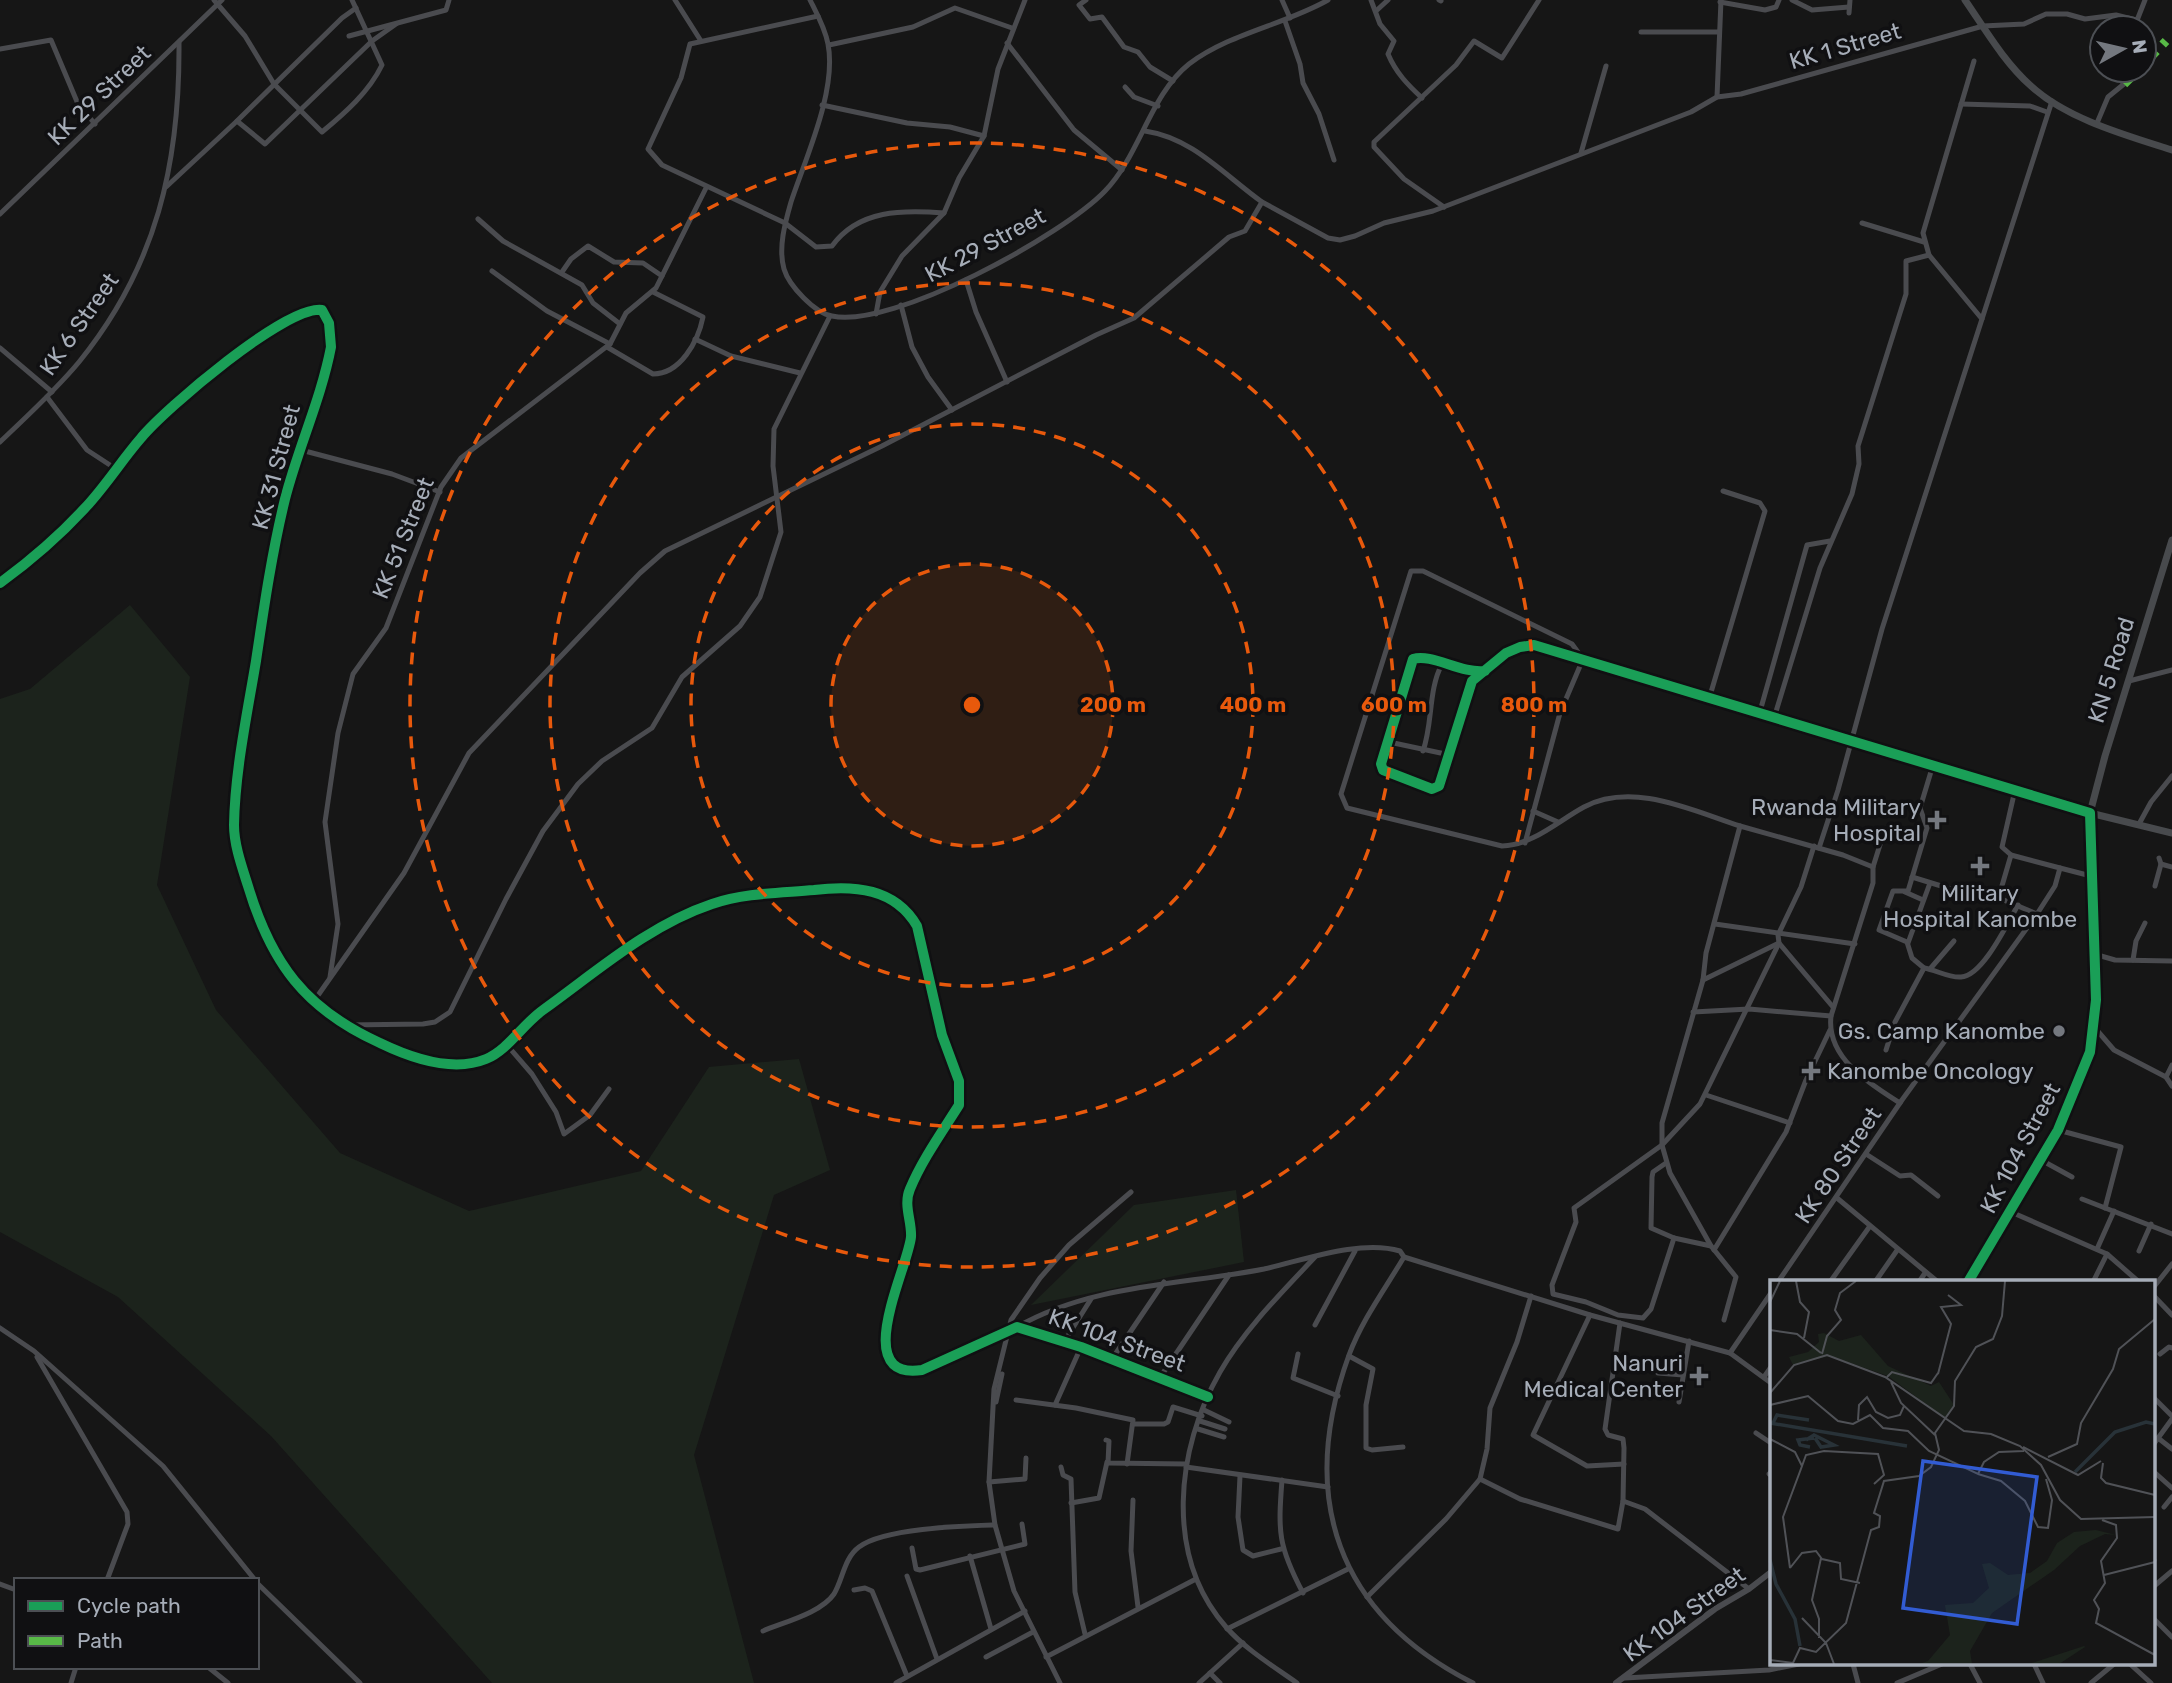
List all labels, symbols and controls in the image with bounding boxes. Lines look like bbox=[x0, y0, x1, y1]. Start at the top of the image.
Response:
north arrow bbox=[2088, 14, 2158, 84]
street label: KK 1 Street bbox=[1786, 17, 1904, 75]
text: N bbox=[2127, 38, 2152, 55]
street label: KK 29 Street bbox=[42, 39, 156, 151]
street label: KK 29 Street bbox=[920, 202, 1050, 288]
street label: KK 6 Street bbox=[33, 267, 125, 381]
street label: KK 31 Street bbox=[246, 401, 306, 533]
street label: KK 51 Street bbox=[366, 473, 440, 603]
street label: KN 5 Road bbox=[2082, 614, 2140, 726]
text: 200 m bbox=[1080, 692, 1146, 717]
text: 400 m bbox=[1220, 692, 1286, 717]
text: 600 m bbox=[1361, 692, 1427, 717]
text: 800 m bbox=[1501, 692, 1567, 717]
centre of rings bbox=[960, 693, 984, 717]
place label: Rwanda Military Hospital bbox=[1751, 793, 1921, 847]
marker: Rwanda Military Hospital bbox=[1927, 810, 1947, 830]
marker: Military Hospital Kanombe bbox=[1970, 856, 1990, 876]
place label: Military Hospital Kanombe bbox=[1883, 879, 2077, 933]
place label: Gs. Camp Kanombe bbox=[1838, 1017, 2045, 1045]
marker: Gs. Camp Kanombe bbox=[2051, 1023, 2067, 1039]
place label: Kanombe Oncology bbox=[1827, 1057, 2034, 1085]
marker: Kanombe Oncology bbox=[1801, 1061, 1821, 1081]
street label: KK 104 Street bbox=[1974, 1078, 2066, 1218]
street label: KK 80 Street bbox=[1789, 1101, 1887, 1229]
inset map bbox=[1770, 1280, 2154, 1666]
street label: KK 104 Street bbox=[1045, 1302, 1189, 1378]
place label: Nanuri Medical Center bbox=[1523, 1349, 1683, 1403]
marker: Nanuri Medical Center bbox=[1689, 1366, 1709, 1386]
street label: KK 104 Street bbox=[1618, 1560, 1750, 1668]
legend bbox=[14, 1578, 259, 1669]
text: Cycle path bbox=[77, 1593, 181, 1618]
text: Path bbox=[77, 1628, 123, 1653]

